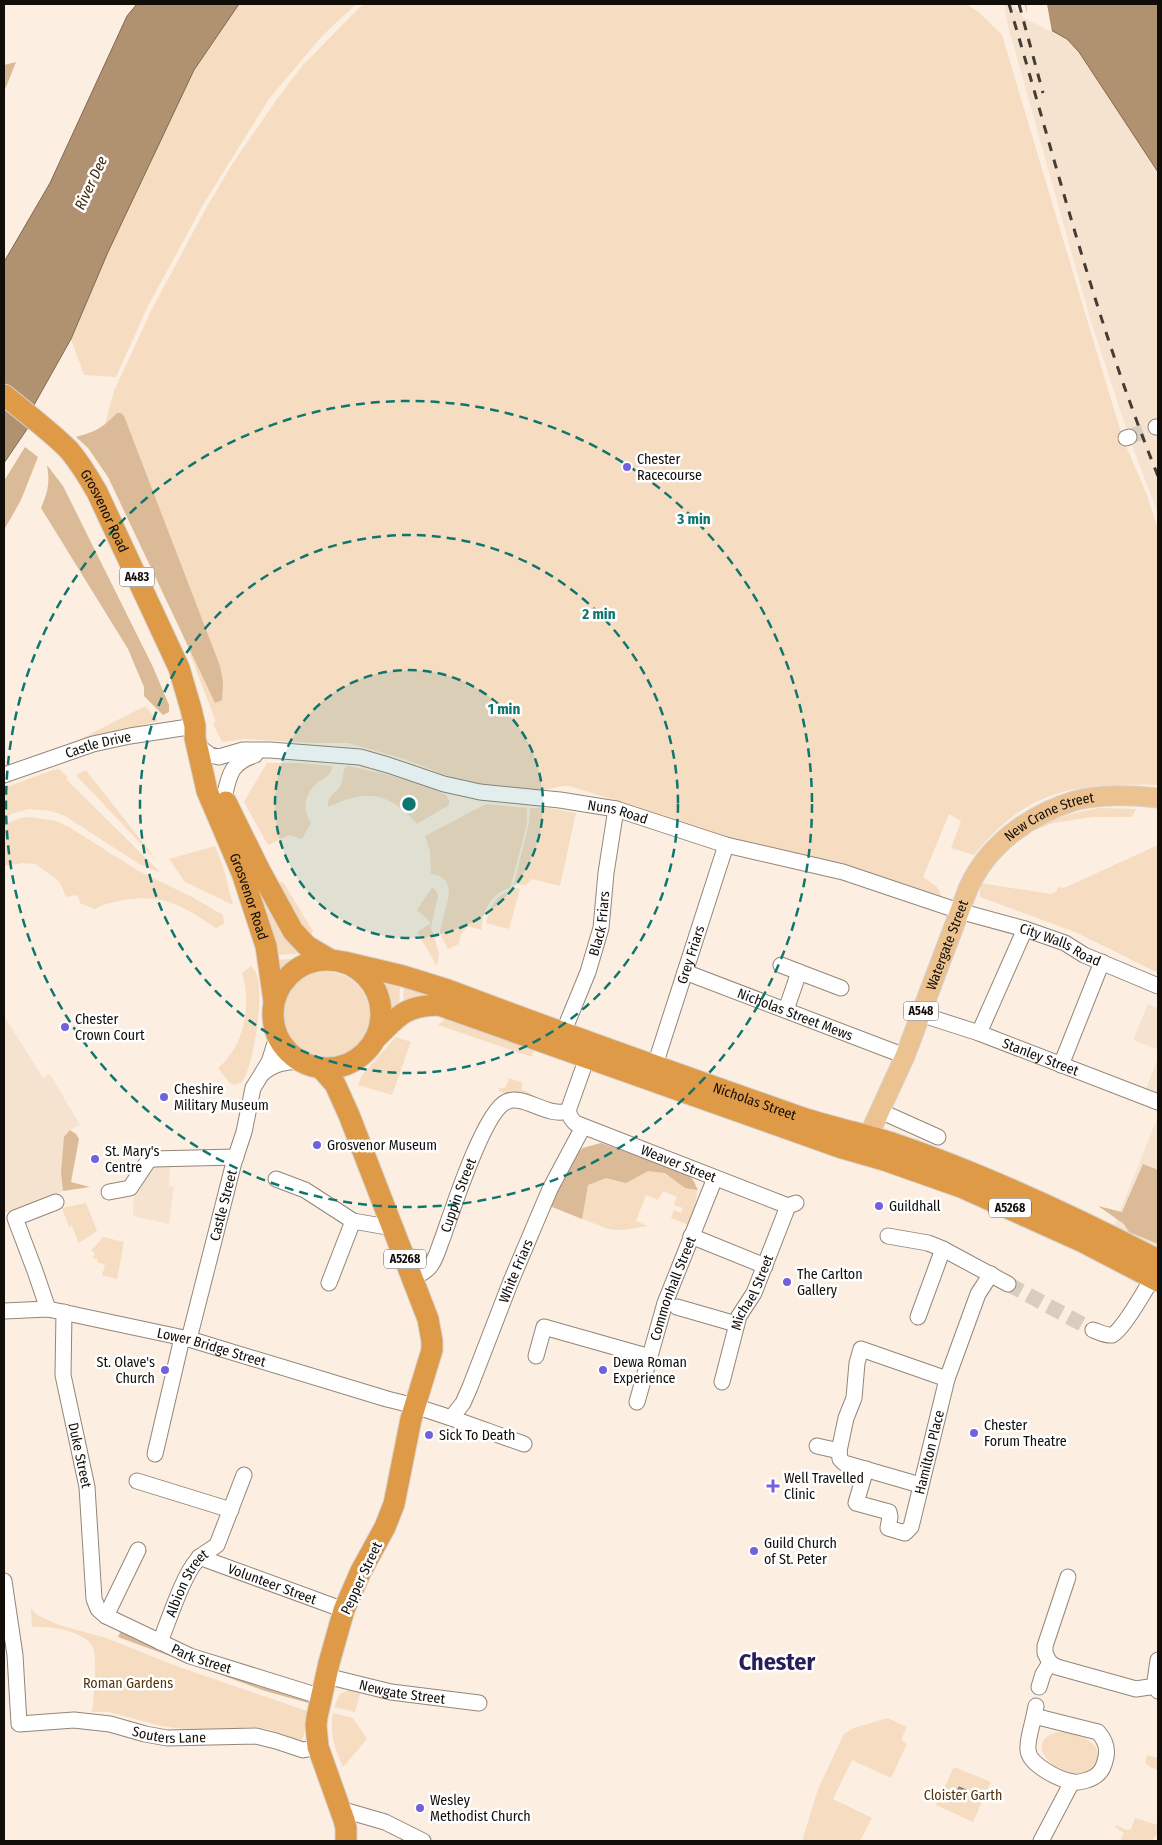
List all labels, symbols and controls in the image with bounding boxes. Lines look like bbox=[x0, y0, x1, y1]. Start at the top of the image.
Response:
water label: River Dee bbox=[71, 153, 111, 213]
place label: Chester Racecourse bbox=[637, 451, 702, 484]
marker: Chester Racecourse bbox=[621, 461, 633, 473]
street label: Grosvenor Road bbox=[76, 466, 132, 555]
text: 3 min bbox=[676, 510, 711, 528]
road number: A483 bbox=[120, 568, 154, 586]
text: 2 min bbox=[581, 605, 616, 623]
text: 1 min bbox=[488, 700, 520, 718]
street label: Castle Drive bbox=[63, 728, 133, 762]
street label: New Crane Street bbox=[1001, 789, 1095, 845]
centre of rings bbox=[400, 795, 418, 813]
street label: Nuns Road bbox=[586, 797, 650, 828]
street label: Grosvenor Road bbox=[225, 851, 271, 942]
street label: Black Friars bbox=[585, 890, 613, 958]
street label: Watergate Street bbox=[923, 897, 972, 993]
street label: City Walls Road bbox=[1018, 920, 1103, 970]
street label: Grey Friars bbox=[674, 923, 709, 986]
street label: Nicholas Street Mews bbox=[735, 985, 855, 1044]
road number: A548 bbox=[904, 1001, 938, 1020]
place label: Chester Crown Court bbox=[75, 1011, 145, 1044]
marker: Chester Crown Court bbox=[59, 1021, 71, 1033]
street label: Stanley Street bbox=[1000, 1035, 1081, 1080]
street label: Nicholas Street bbox=[711, 1079, 799, 1124]
place label: Cheshire Military Museum bbox=[174, 1081, 269, 1114]
marker: Cheshire Military Museum bbox=[158, 1091, 170, 1103]
place label: Grosvenor Museum bbox=[327, 1137, 437, 1154]
marker: Grosvenor Museum bbox=[311, 1139, 323, 1151]
street label: Weaver Street bbox=[638, 1141, 719, 1186]
place label: St. Mary's Centre bbox=[105, 1143, 159, 1176]
marker: St. Mary's Centre bbox=[89, 1153, 101, 1165]
street label: Cuppin Street bbox=[437, 1155, 480, 1235]
street label: Castle Street bbox=[206, 1168, 241, 1243]
place label: Guildhall bbox=[889, 1198, 941, 1215]
road number: A5268 bbox=[989, 1198, 1031, 1218]
marker: Guildhall bbox=[873, 1200, 885, 1212]
street label: Commonhall Street bbox=[647, 1234, 700, 1343]
street label: White Friars bbox=[495, 1237, 537, 1305]
road number: A5268 bbox=[384, 1250, 426, 1268]
street label: Michael Street bbox=[728, 1252, 777, 1332]
place label: The Carlton Gallery bbox=[797, 1266, 863, 1299]
marker: The Carlton Gallery bbox=[781, 1276, 793, 1288]
street label: Lower Bridge Street bbox=[156, 1324, 268, 1371]
place label: St. Olave's Church bbox=[96, 1354, 155, 1387]
place label: Dewa Roman Experience bbox=[613, 1354, 687, 1387]
marker: St. Olave's Church bbox=[159, 1364, 171, 1376]
marker: Dewa Roman Experience bbox=[597, 1364, 609, 1376]
street label: Hamilton Place bbox=[911, 1408, 948, 1496]
place label: Chester Forum Theatre bbox=[984, 1417, 1067, 1450]
street label: Duke Street bbox=[64, 1421, 95, 1490]
place label: Sick To Death bbox=[439, 1427, 515, 1444]
marker: Chester Forum Theatre bbox=[968, 1427, 980, 1439]
marker: Sick To Death bbox=[423, 1429, 435, 1441]
place label: Well Travelled Clinic bbox=[784, 1470, 864, 1503]
marker: Well Travelled Clinic bbox=[766, 1479, 780, 1493]
place label: Guild Church of St. Peter bbox=[764, 1535, 837, 1568]
street label: Pepper Street bbox=[337, 1539, 386, 1617]
street label: Albion Street bbox=[162, 1545, 212, 1619]
marker: Guild Church of St. Peter bbox=[748, 1545, 760, 1557]
street label: Volunteer Street bbox=[225, 1560, 319, 1608]
street label: Park Street bbox=[168, 1640, 234, 1678]
district label: Chester bbox=[739, 1648, 815, 1676]
park label: Roman Gardens bbox=[83, 1675, 173, 1692]
street label: Newgate Street bbox=[357, 1676, 446, 1708]
street label: Souters Lane bbox=[130, 1723, 206, 1747]
park label: Cloister Garth bbox=[924, 1787, 1002, 1804]
place label: Wesley Methodist Church bbox=[430, 1792, 531, 1825]
marker: Wesley Methodist Church bbox=[414, 1802, 426, 1814]

